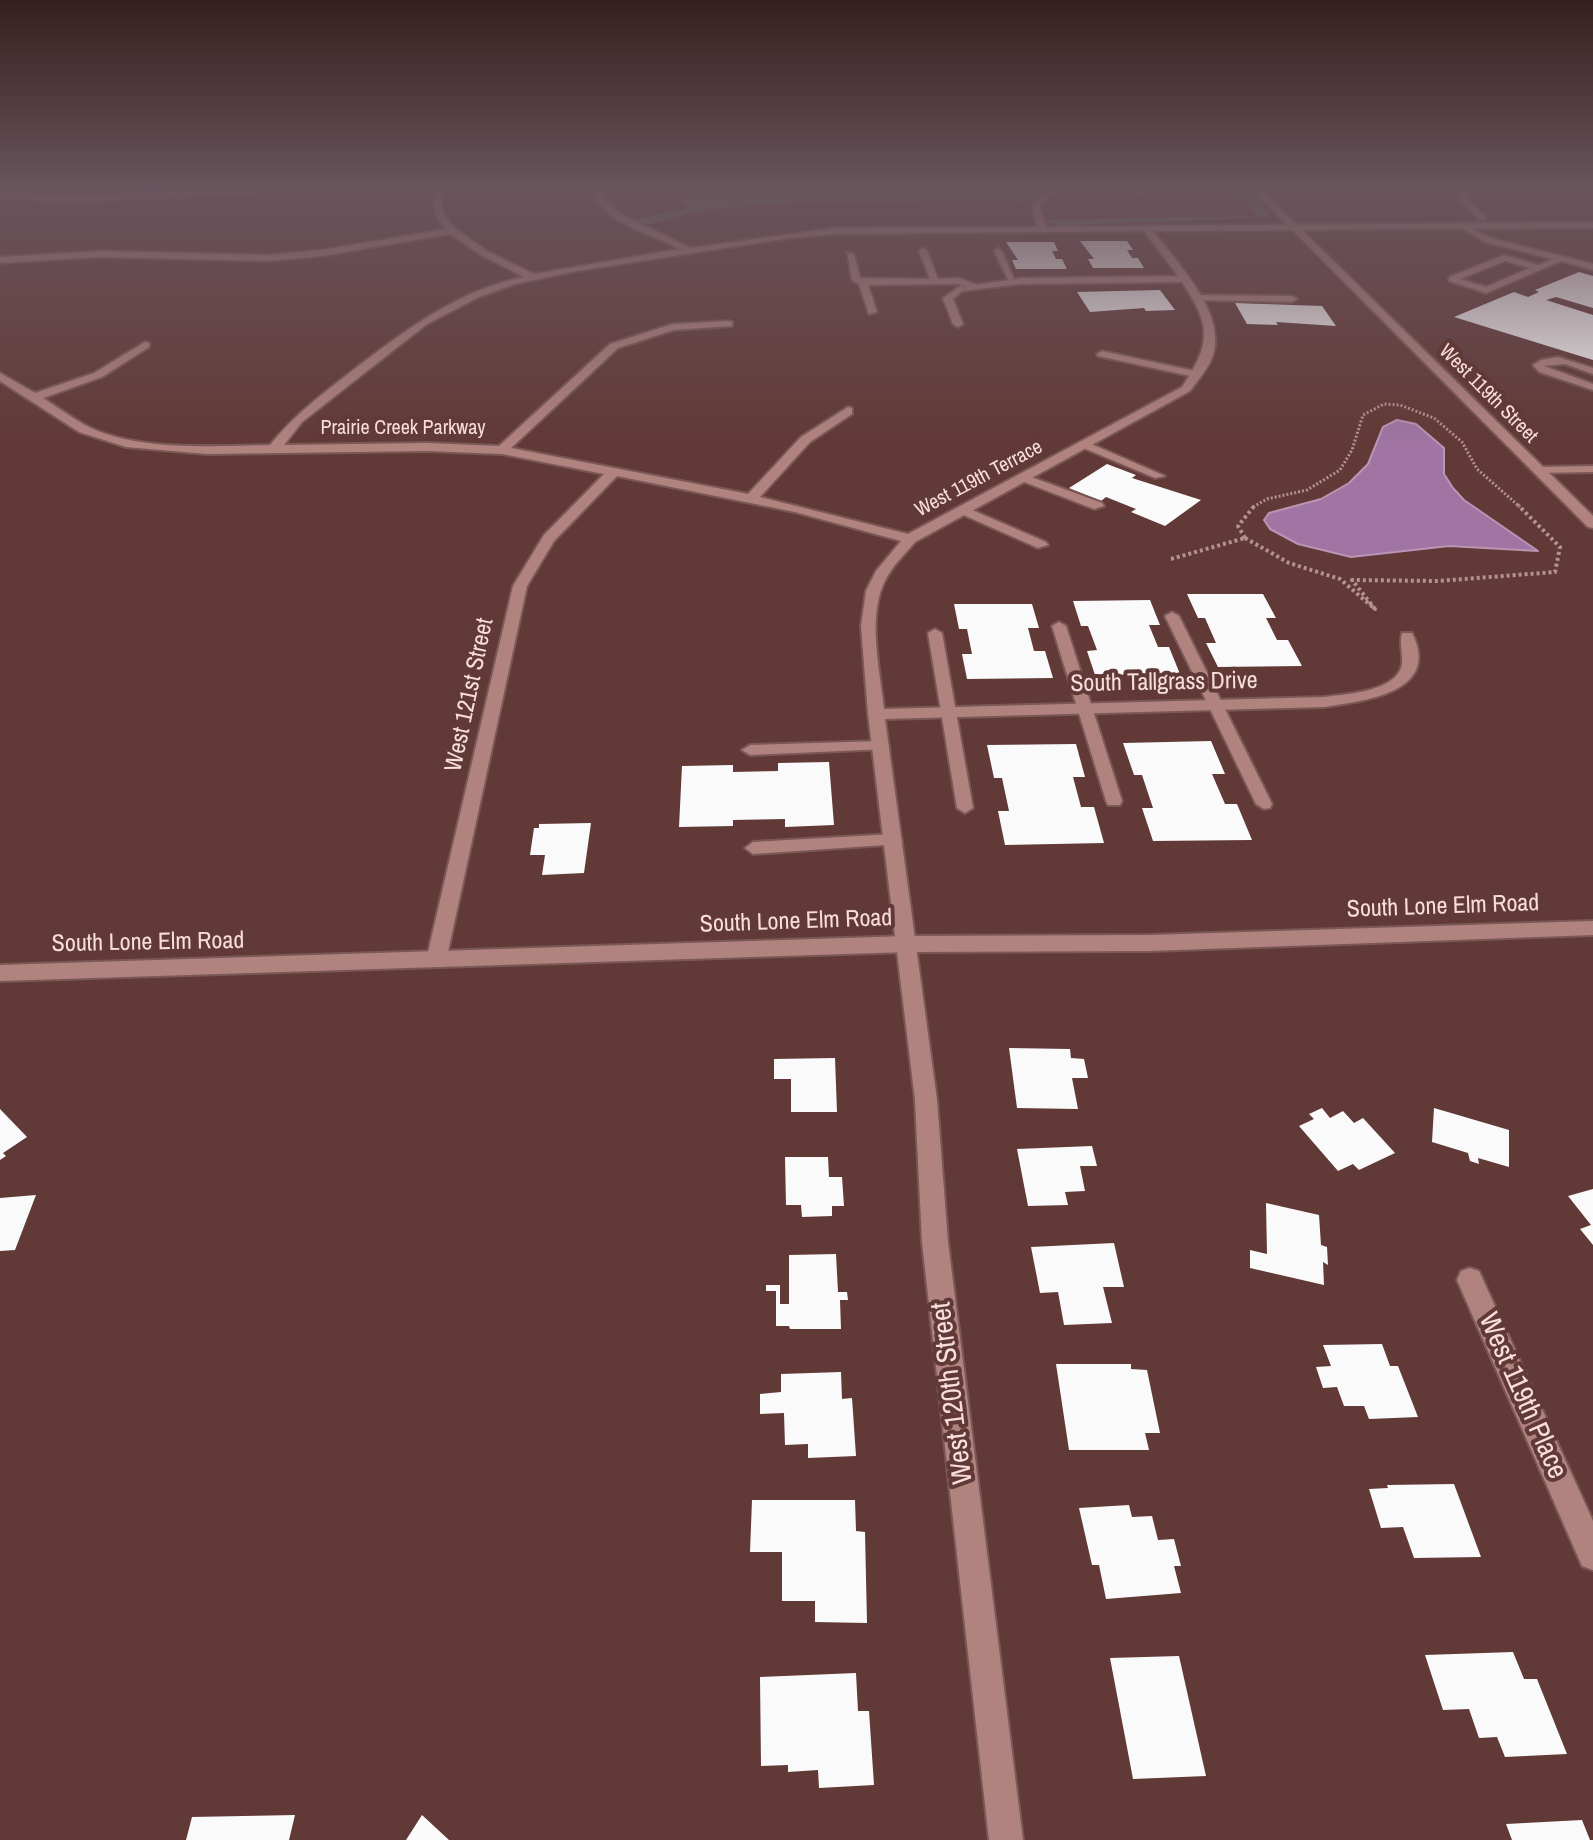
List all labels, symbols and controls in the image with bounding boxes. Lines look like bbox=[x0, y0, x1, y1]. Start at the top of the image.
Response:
street label: West 119th Street bbox=[1434, 340, 1542, 448]
street label: Prairie Creek Parkway bbox=[321, 417, 485, 441]
street label: West 119th Terrace bbox=[911, 435, 1047, 523]
street label: West 121st Street bbox=[440, 616, 500, 774]
street label: South Tallgrass Drive bbox=[1070, 667, 1258, 699]
street label: South Lone Elm Road bbox=[1346, 889, 1540, 925]
street label: South Lone Elm Road bbox=[699, 904, 893, 940]
street label: South Lone Elm Road bbox=[51, 927, 245, 959]
street label: West 120th Street bbox=[925, 1300, 981, 1486]
street label: West 119th Place bbox=[1470, 1308, 1574, 1484]

